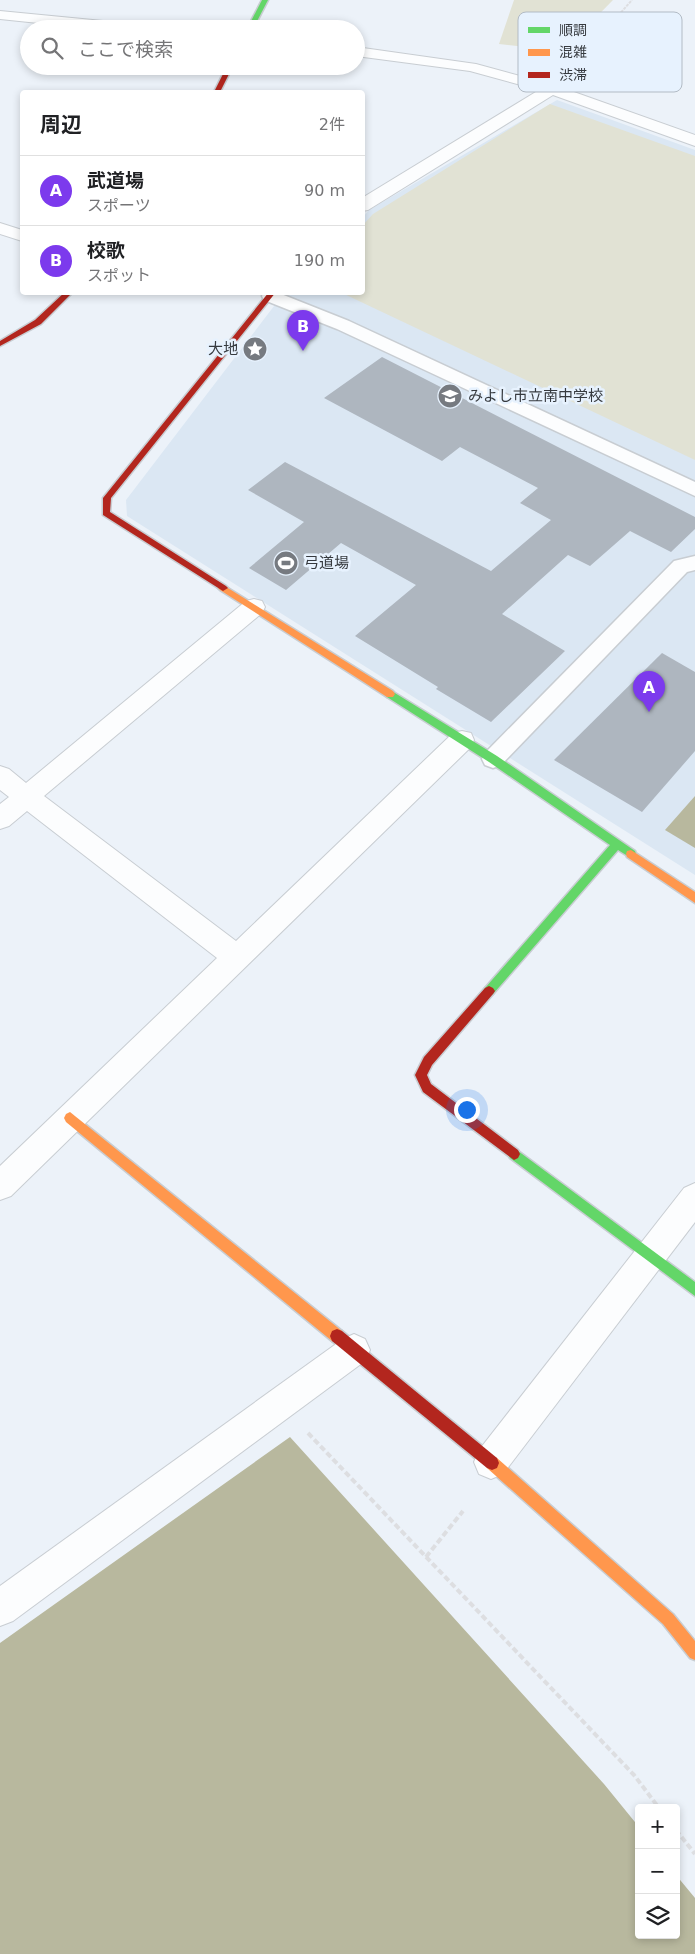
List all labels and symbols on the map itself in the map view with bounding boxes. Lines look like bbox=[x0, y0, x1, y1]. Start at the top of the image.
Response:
legend bbox=[518, 12, 682, 92]
text: 順調 bbox=[559, 22, 587, 38]
text: 混雑 bbox=[559, 44, 587, 60]
text: 渋滞 bbox=[559, 67, 587, 83]
pin: B bbox=[287, 310, 319, 351]
place icon: 大地 bbox=[242, 336, 268, 362]
place label: 大地 bbox=[208, 340, 238, 358]
school or university icon: みよし市立南中学校 bbox=[437, 383, 463, 409]
place label: みよし市立南中学校 bbox=[468, 387, 603, 405]
sports icon: 弓道場 bbox=[273, 550, 299, 576]
place label: 弓道場 bbox=[304, 554, 349, 572]
pin: A bbox=[633, 671, 665, 712]
your location bbox=[454, 1097, 480, 1123]

